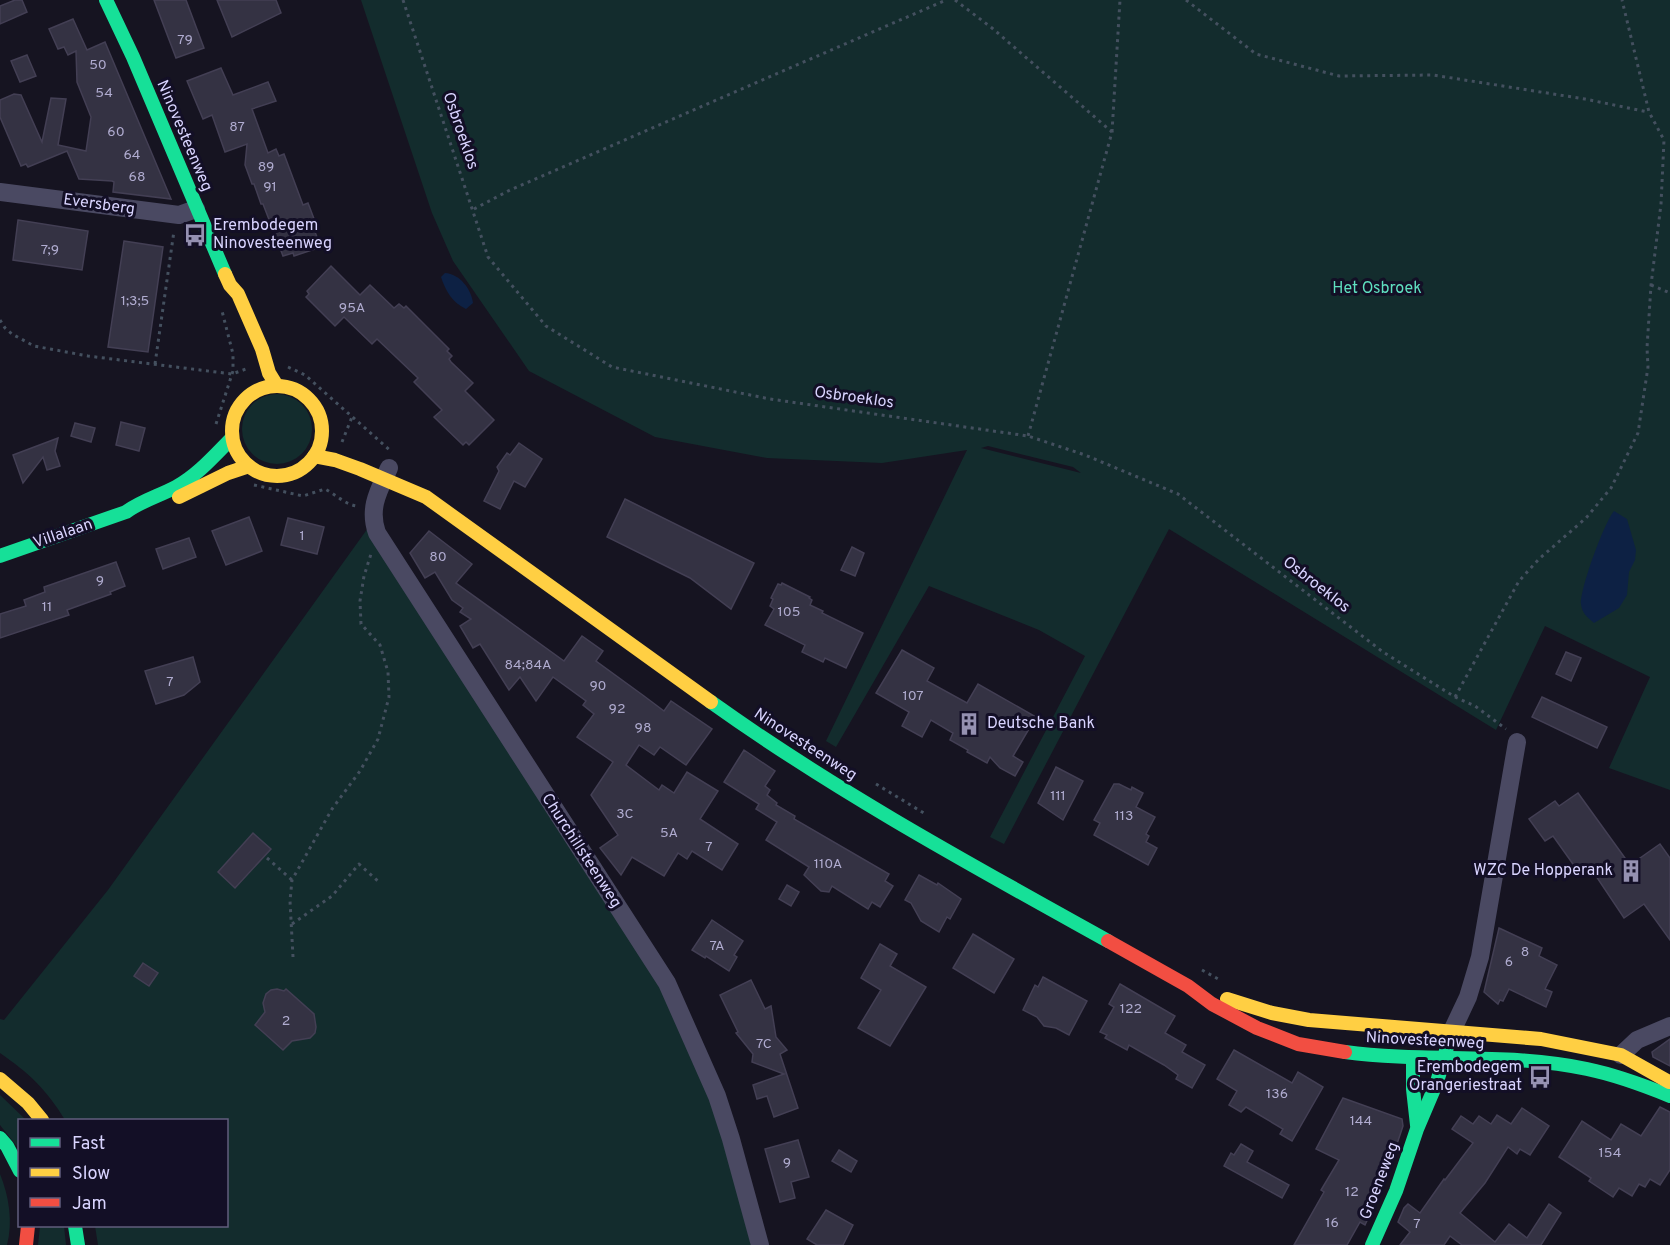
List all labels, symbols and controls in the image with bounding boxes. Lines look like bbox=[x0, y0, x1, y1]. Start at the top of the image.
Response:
house number: 79 bbox=[177, 32, 193, 49]
house number: 50 bbox=[89, 57, 107, 74]
street label: Ninovesteenweg bbox=[152, 77, 216, 195]
house number: 54 bbox=[95, 85, 113, 102]
street label: Osbroeklos bbox=[437, 90, 483, 172]
house number: 87 bbox=[229, 119, 245, 136]
house number: 60 bbox=[107, 124, 125, 141]
house number: 64 bbox=[123, 147, 141, 164]
house number: 89 bbox=[258, 159, 274, 176]
house number: 68 bbox=[129, 169, 145, 186]
house number: 91 bbox=[263, 179, 277, 196]
street label: Eversberg bbox=[62, 190, 136, 220]
place label: Erembodegem Ninovesteenweg bbox=[213, 216, 332, 254]
bus stop icon: Erembodegem Ninovesteenweg bbox=[182, 222, 208, 248]
house number: 7;9 bbox=[41, 242, 59, 259]
park label: Het Osbroek bbox=[1332, 279, 1422, 299]
house number: 1;3;5 bbox=[121, 293, 149, 310]
house number: 95A bbox=[339, 300, 365, 317]
street label: Osbroeklos bbox=[813, 383, 895, 413]
street label: Villalaan bbox=[31, 515, 95, 553]
house number: 1 bbox=[299, 528, 305, 545]
house number: 80 bbox=[429, 549, 447, 566]
street label: Osbroeklos bbox=[1278, 552, 1354, 618]
house number: 9 bbox=[96, 573, 104, 590]
house number: 11 bbox=[42, 599, 52, 616]
house number: 105 bbox=[778, 604, 800, 621]
house number: 84;84A bbox=[505, 657, 551, 674]
house number: 7 bbox=[166, 674, 174, 691]
house number: 90 bbox=[589, 678, 607, 695]
house number: 107 bbox=[902, 688, 924, 705]
house number: 92 bbox=[609, 701, 625, 718]
street label: Ninovesteenweg bbox=[750, 704, 860, 786]
building icon: Deutsche Bank bbox=[956, 711, 982, 737]
place label: Deutsche Bank bbox=[987, 714, 1095, 734]
house number: 98 bbox=[635, 720, 651, 737]
house number: 111 bbox=[1050, 788, 1066, 805]
street label: Churchillsteenweg bbox=[536, 790, 626, 912]
house number: 3C bbox=[616, 806, 634, 823]
house number: 113 bbox=[1115, 808, 1133, 825]
house number: 5A bbox=[660, 825, 678, 842]
house number: 7 bbox=[705, 839, 713, 856]
house number: 110A bbox=[814, 856, 842, 873]
building icon: WZC De Hopperank bbox=[1618, 858, 1644, 884]
place label: WZC De Hopperank bbox=[1473, 861, 1613, 881]
house number: 7A bbox=[709, 938, 725, 955]
house number: 8 bbox=[1521, 944, 1529, 961]
house number: 6 bbox=[1505, 954, 1513, 971]
house number: 122 bbox=[1120, 1001, 1142, 1018]
house number: 2 bbox=[282, 1013, 290, 1030]
street label: Ninovesteenweg bbox=[1365, 1028, 1485, 1054]
house number: 7C bbox=[756, 1036, 772, 1053]
place label: Erembodegem Orangeriestraat bbox=[1409, 1058, 1522, 1096]
bus stop icon: Erembodegem Orangeriestraat bbox=[1527, 1064, 1553, 1090]
house number: 136 bbox=[1266, 1086, 1288, 1103]
house number: 144 bbox=[1350, 1113, 1372, 1130]
legend bbox=[18, 1119, 228, 1227]
text: Fast bbox=[72, 1133, 105, 1156]
street label: Groeneweg bbox=[1356, 1139, 1404, 1223]
house number: 154 bbox=[1599, 1145, 1621, 1162]
house number: 9 bbox=[783, 1155, 791, 1172]
text: Slow bbox=[72, 1163, 110, 1186]
house number: 12 bbox=[1345, 1184, 1359, 1201]
text: Jam bbox=[72, 1193, 107, 1216]
house number: 16 bbox=[1325, 1215, 1339, 1232]
house number: 7 bbox=[1413, 1216, 1421, 1233]

